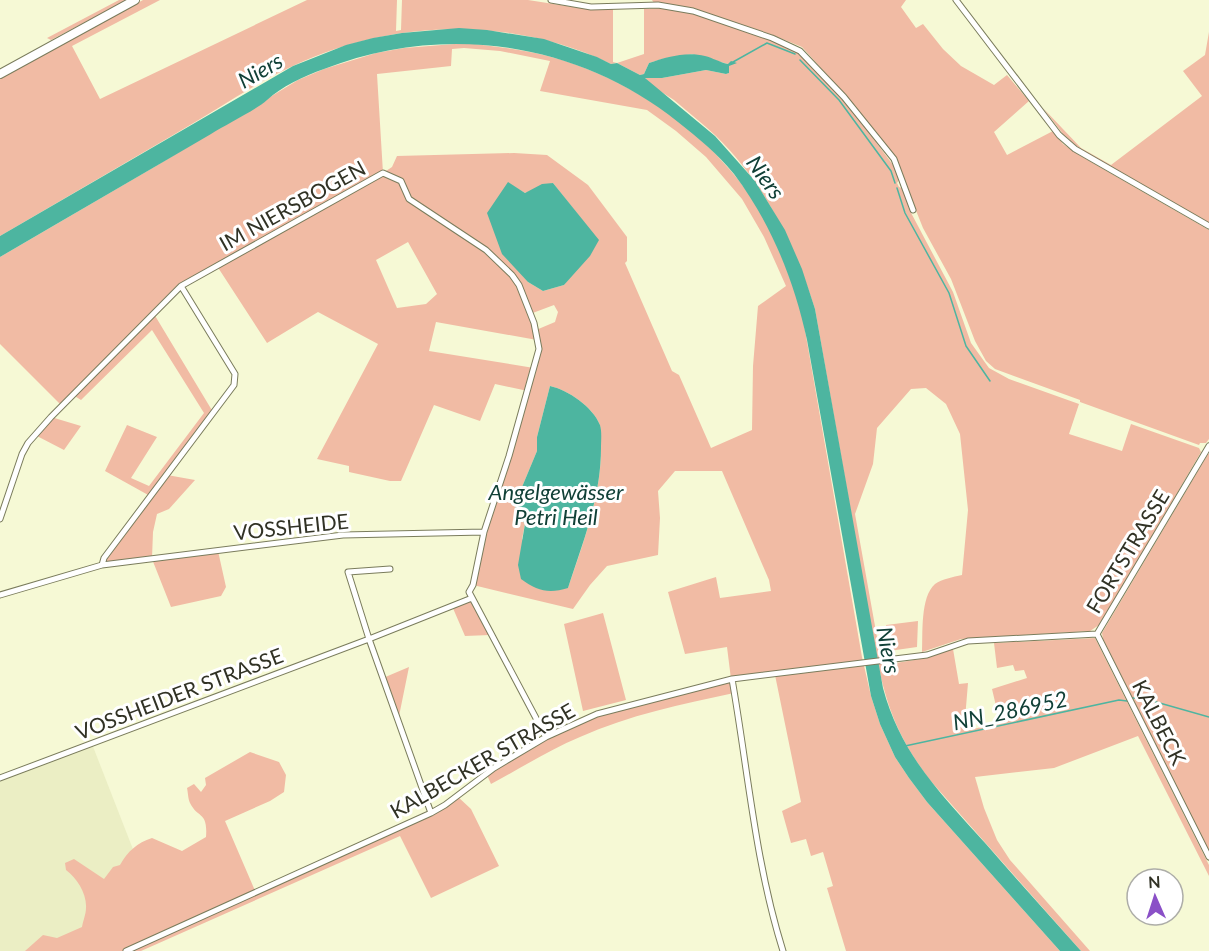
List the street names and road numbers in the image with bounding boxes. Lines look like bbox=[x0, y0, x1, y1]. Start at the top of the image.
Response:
street label: IM NIERSBOGEN bbox=[215, 154, 369, 256]
street label: FORTSTRASSE bbox=[1080, 485, 1174, 617]
street label: VOSSHEIDE bbox=[232, 508, 350, 544]
street label: VOSSHEIDER STRASSE bbox=[72, 642, 286, 744]
street label: KALBECK bbox=[1128, 675, 1192, 769]
street label: KALBECKER STRASSE bbox=[385, 697, 579, 823]

